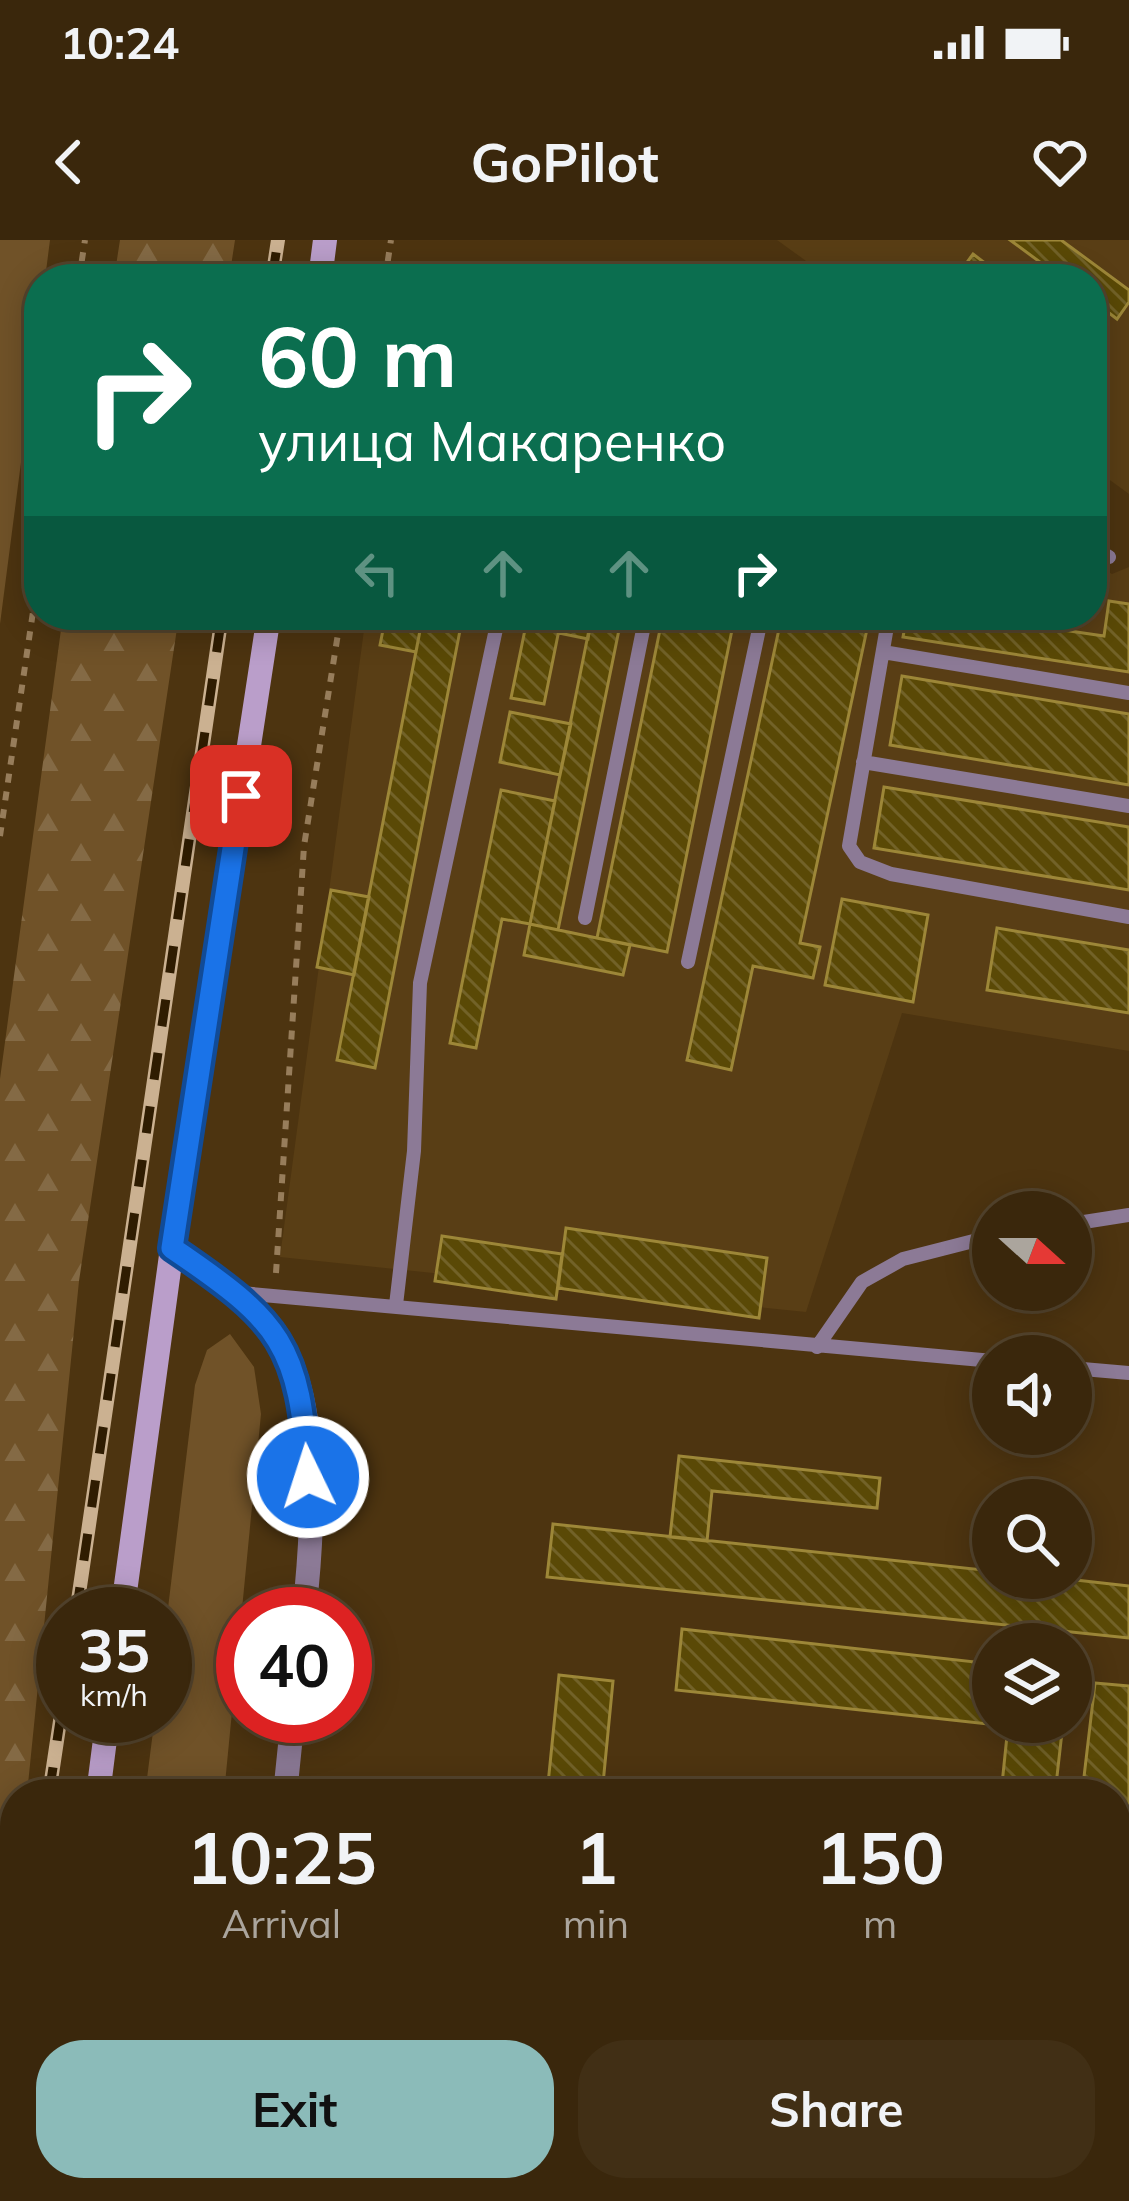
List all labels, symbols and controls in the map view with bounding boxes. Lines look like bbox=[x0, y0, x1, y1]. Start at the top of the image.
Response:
text: 10:24 bbox=[60, 14, 179, 70]
text: GoPilot bbox=[470, 128, 659, 196]
icon: back bbox=[36, 129, 102, 195]
icon: heart bbox=[1027, 129, 1093, 195]
text: 60 m bbox=[258, 303, 457, 408]
icon: right bbox=[60, 312, 216, 468]
text: улица Макаренко bbox=[258, 407, 726, 475]
icon: left bbox=[344, 540, 410, 606]
icon: ahead bbox=[470, 540, 536, 606]
icon: ahead bbox=[596, 540, 662, 606]
icon: right bbox=[722, 540, 788, 606]
pin bbox=[190, 745, 292, 847]
icon: arrive bbox=[208, 763, 274, 829]
north arrow bbox=[972, 1191, 1092, 1311]
map controls bbox=[972, 1191, 1092, 1743]
button: sound bbox=[972, 1335, 1092, 1455]
position arrow bbox=[245, 1414, 371, 1540]
button: search bbox=[972, 1479, 1092, 1599]
speed limit sign: 40 bbox=[216, 1587, 372, 1743]
text: 35 bbox=[78, 1612, 150, 1687]
button: layers bbox=[972, 1623, 1092, 1743]
text: km/h bbox=[80, 1676, 148, 1714]
text: 10:25 bbox=[186, 1812, 377, 1902]
text: 1 bbox=[574, 1812, 618, 1902]
text: 150 bbox=[815, 1812, 945, 1902]
text: Arrival bbox=[222, 1899, 341, 1948]
text: min bbox=[563, 1899, 629, 1948]
text: m bbox=[863, 1899, 897, 1948]
button: Exit bbox=[36, 2040, 554, 2178]
button: Share bbox=[578, 2040, 1095, 2178]

